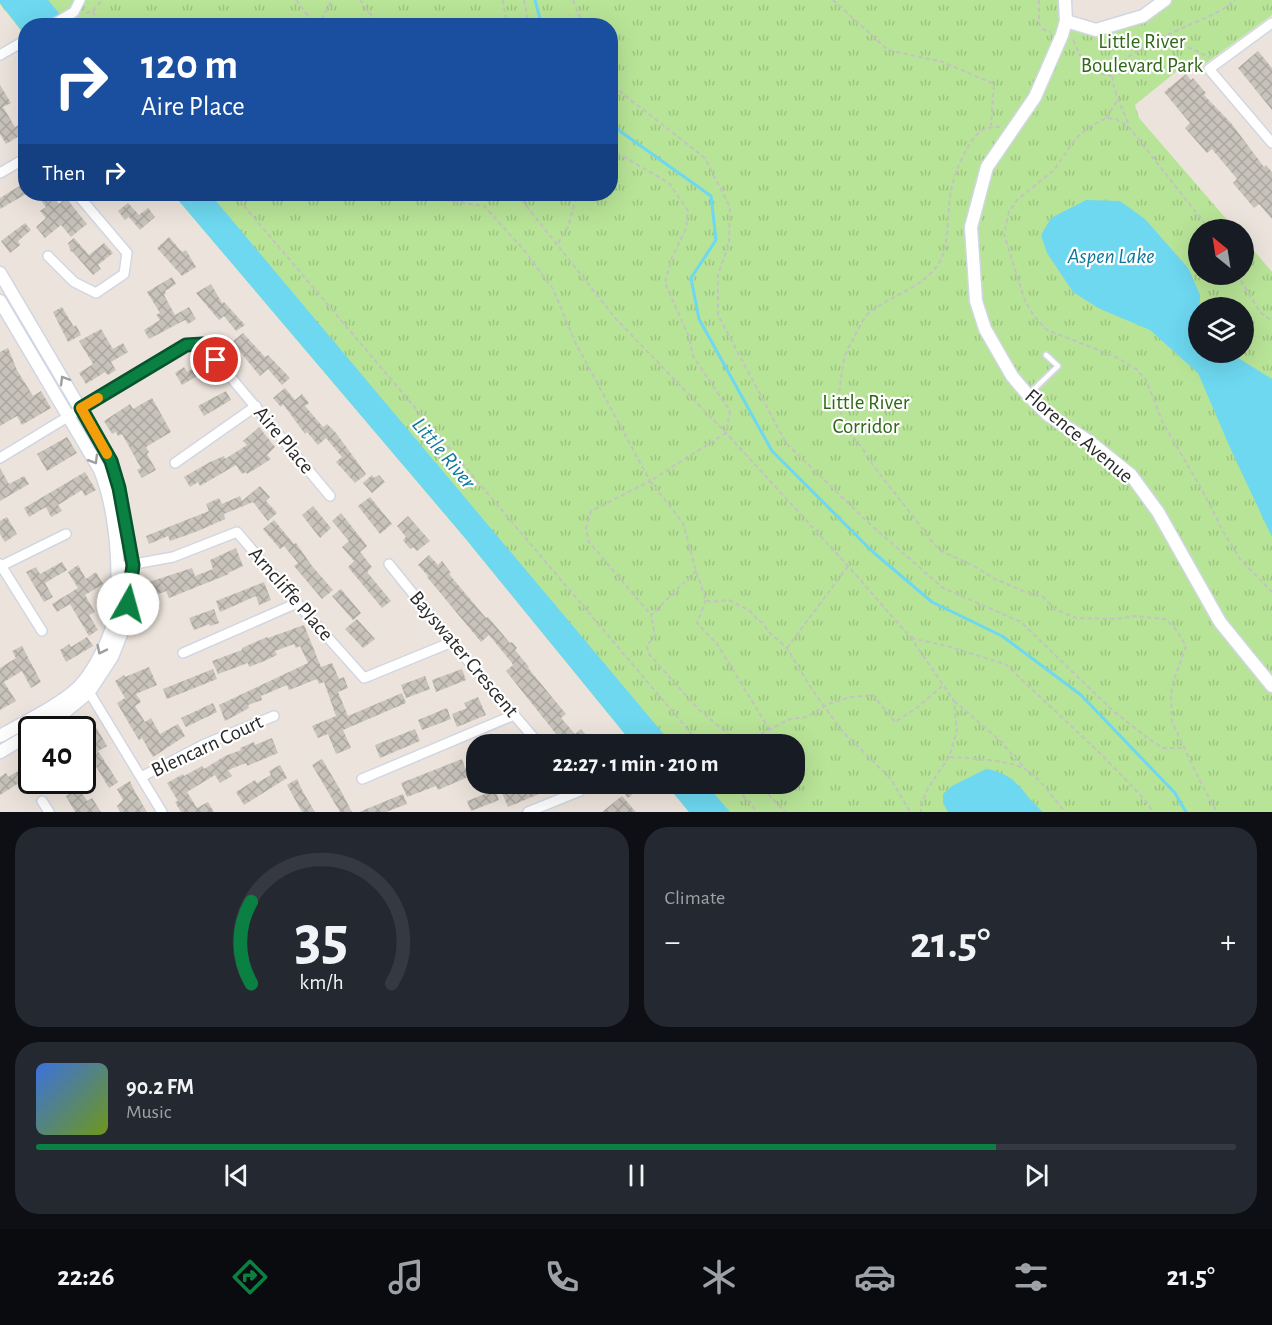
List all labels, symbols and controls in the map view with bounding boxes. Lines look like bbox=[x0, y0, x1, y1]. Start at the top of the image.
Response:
park label: Little River Boulevard Park bbox=[1081, 31, 1204, 76]
icon: right bbox=[42, 42, 120, 120]
text: 120 m bbox=[141, 44, 238, 86]
text: Aire Place bbox=[141, 93, 245, 120]
icon: right bbox=[98, 156, 131, 189]
text: Then bbox=[42, 162, 86, 184]
north arrow bbox=[1188, 219, 1254, 285]
map controls bbox=[1188, 219, 1254, 363]
water label: Aspen Lake bbox=[1067, 245, 1154, 268]
button: layers bbox=[1188, 297, 1254, 363]
pin bbox=[190, 334, 241, 385]
icon: arrive bbox=[199, 343, 232, 376]
one-way arrow bbox=[59, 376, 71, 386]
street label: Florence Avenue bbox=[1021, 385, 1137, 487]
park label: Little River Corridor bbox=[822, 392, 910, 437]
street label: Aire Place bbox=[250, 402, 318, 478]
water label: Little River bbox=[408, 413, 480, 494]
one-way arrow bbox=[87, 454, 98, 464]
street label: Arncliffe Place bbox=[245, 543, 337, 645]
position arrow bbox=[96, 572, 160, 636]
street label: Bayswater Crescent bbox=[405, 587, 523, 721]
one-way arrow bbox=[97, 644, 108, 655]
street label: Blencarn Court bbox=[148, 711, 266, 781]
speed limit sign: 40 bbox=[18, 716, 96, 794]
text: 22:27 · 1 min · 210 m bbox=[552, 753, 719, 775]
text: Climate bbox=[665, 888, 725, 908]
text: 35 bbox=[295, 908, 349, 970]
text: 21.5° bbox=[910, 921, 990, 966]
text: − bbox=[665, 926, 680, 959]
text: + bbox=[1220, 926, 1236, 959]
text: km/h bbox=[300, 972, 344, 993]
text: 90.2 FM bbox=[126, 1076, 194, 1098]
text: Music bbox=[126, 1102, 172, 1122]
icon: previous bbox=[220, 1159, 253, 1192]
icon: pause bbox=[620, 1159, 653, 1192]
icon: next bbox=[1020, 1159, 1053, 1192]
icon: directions bbox=[229, 1256, 271, 1298]
icon: music bbox=[385, 1256, 427, 1298]
icon: phone bbox=[541, 1256, 583, 1298]
icon: climate bbox=[698, 1256, 740, 1298]
icon: car bbox=[854, 1256, 896, 1298]
icon: filters bbox=[1010, 1256, 1052, 1298]
text: 22:26 bbox=[57, 1263, 115, 1290]
text: 21.5° bbox=[1167, 1263, 1215, 1290]

